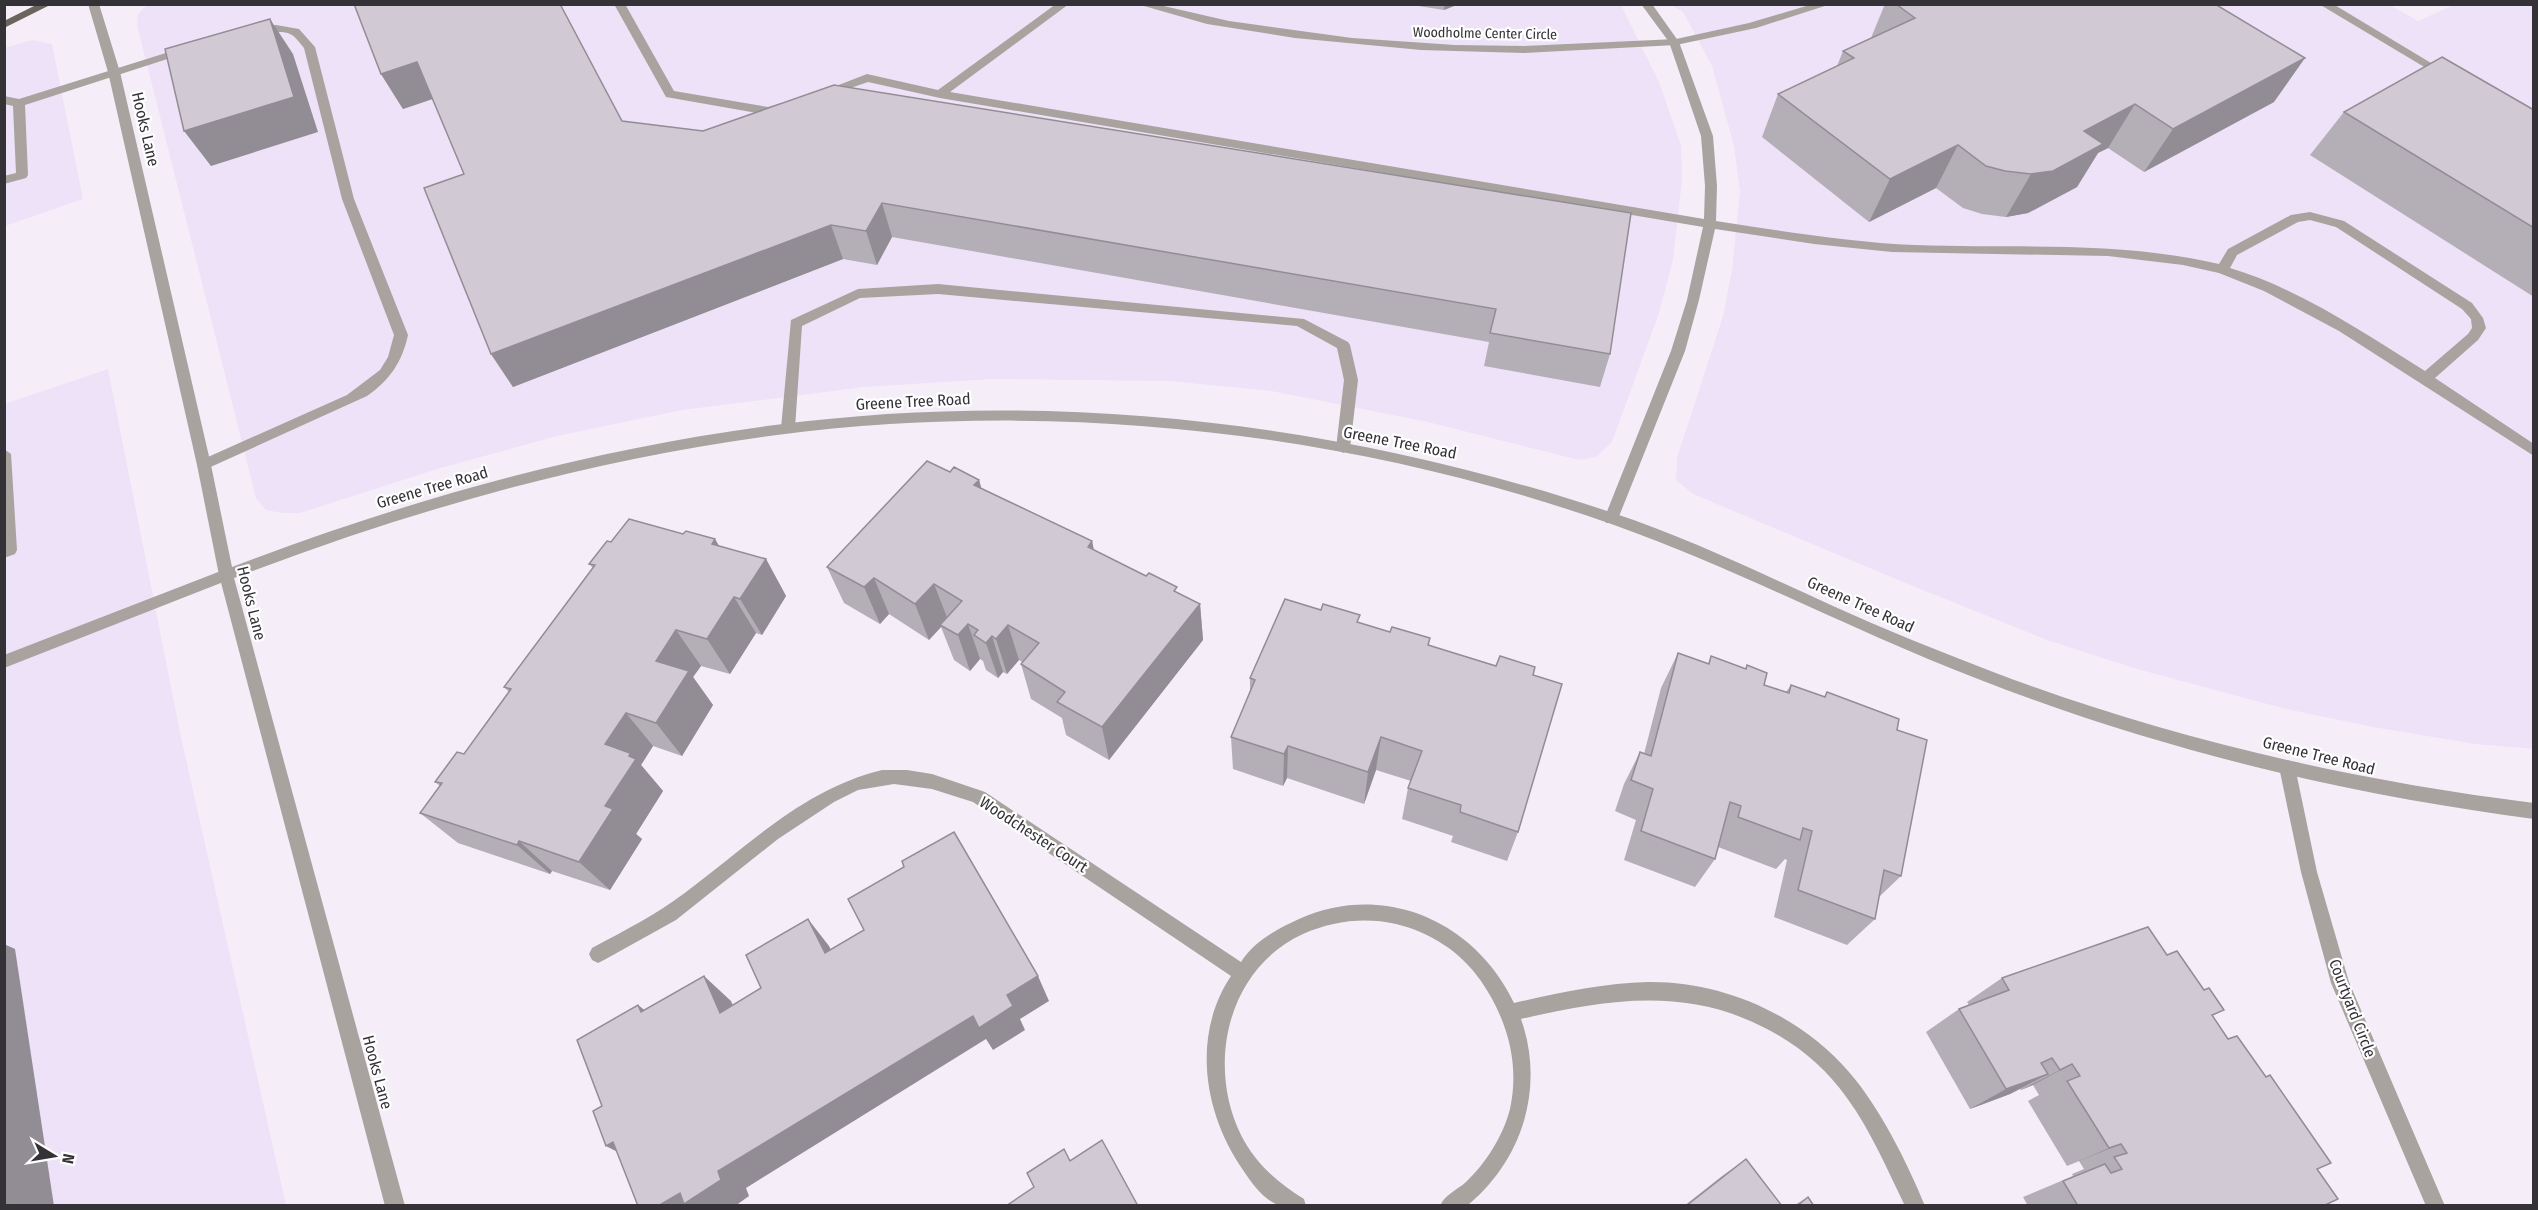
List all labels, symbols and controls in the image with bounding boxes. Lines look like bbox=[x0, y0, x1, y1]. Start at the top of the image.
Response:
street label: Woodholme Center Circle bbox=[1413, 24, 1557, 43]
street label: Hooks Lane bbox=[128, 90, 163, 168]
street label: Greene Tree Road bbox=[855, 389, 971, 414]
street label: Greene Tree Road bbox=[1342, 422, 1458, 463]
street label: Greene Tree Road bbox=[374, 462, 490, 512]
street label: Hooks Lane bbox=[233, 564, 270, 642]
street label: Greene Tree Road bbox=[1804, 572, 1917, 637]
street label: Greene Tree Road bbox=[2261, 732, 2377, 779]
street label: Woodchester Court bbox=[976, 792, 1092, 877]
street label: Courtyard Circle bbox=[2325, 956, 2380, 1060]
street label: Hooks Lane bbox=[359, 1033, 397, 1111]
north arrow bbox=[24, 1126, 84, 1186]
text: N bbox=[58, 1152, 78, 1165]

